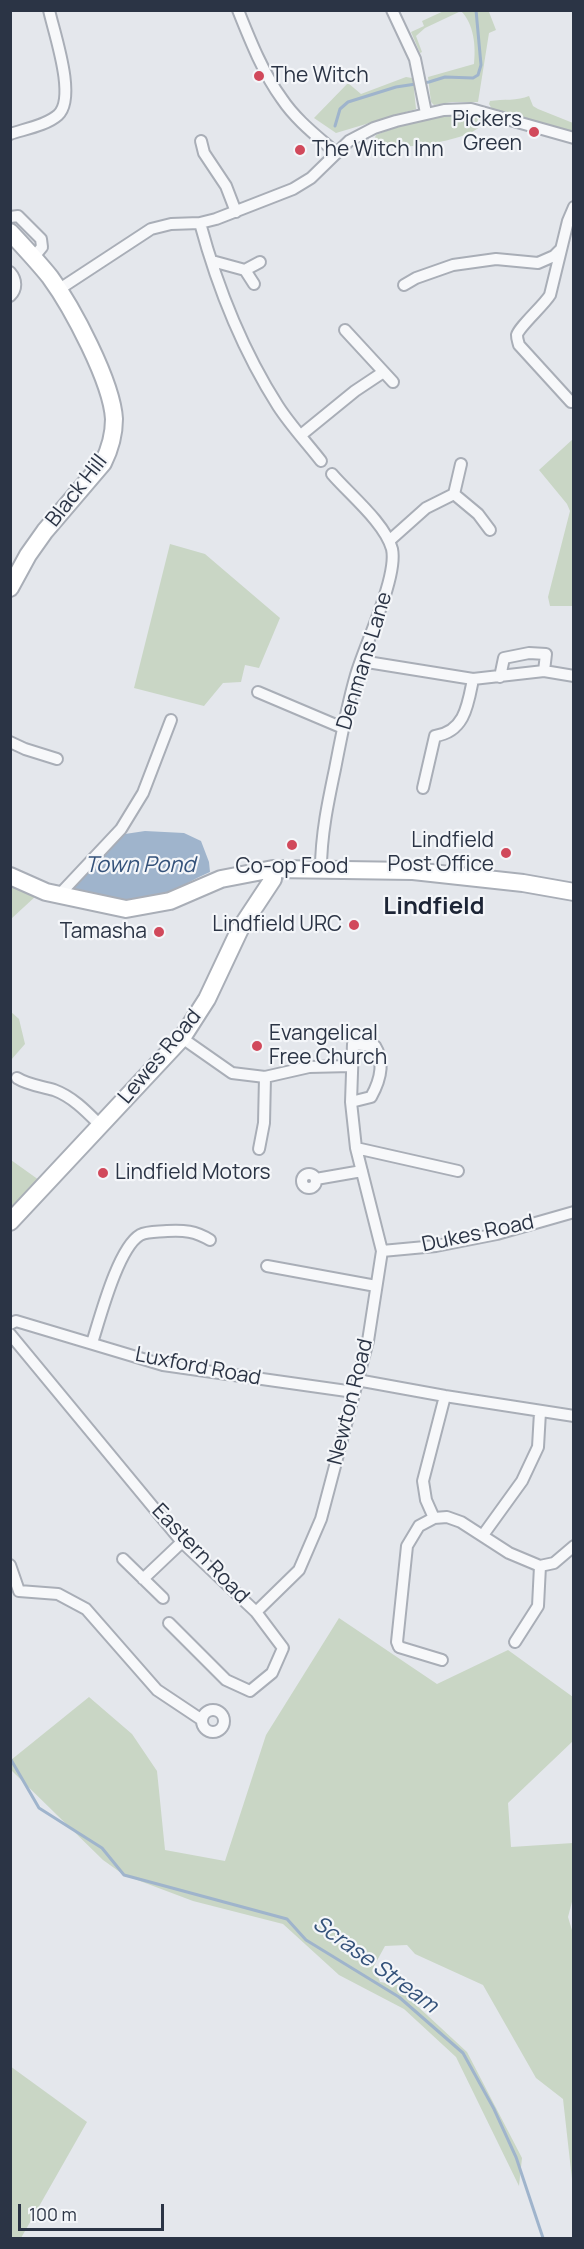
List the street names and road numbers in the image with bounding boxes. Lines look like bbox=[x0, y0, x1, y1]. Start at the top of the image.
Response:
street label: Black Hill bbox=[41, 450, 113, 532]
street label: Denmans Lane bbox=[332, 589, 398, 733]
street label: Lewes Road bbox=[113, 1005, 207, 1109]
street label: Dukes Road bbox=[420, 1210, 536, 1258]
street label: Newton Road bbox=[323, 1336, 379, 1468]
street label: Luxford Road bbox=[133, 1342, 263, 1392]
street label: Eastern Road bbox=[146, 1499, 254, 1609]

